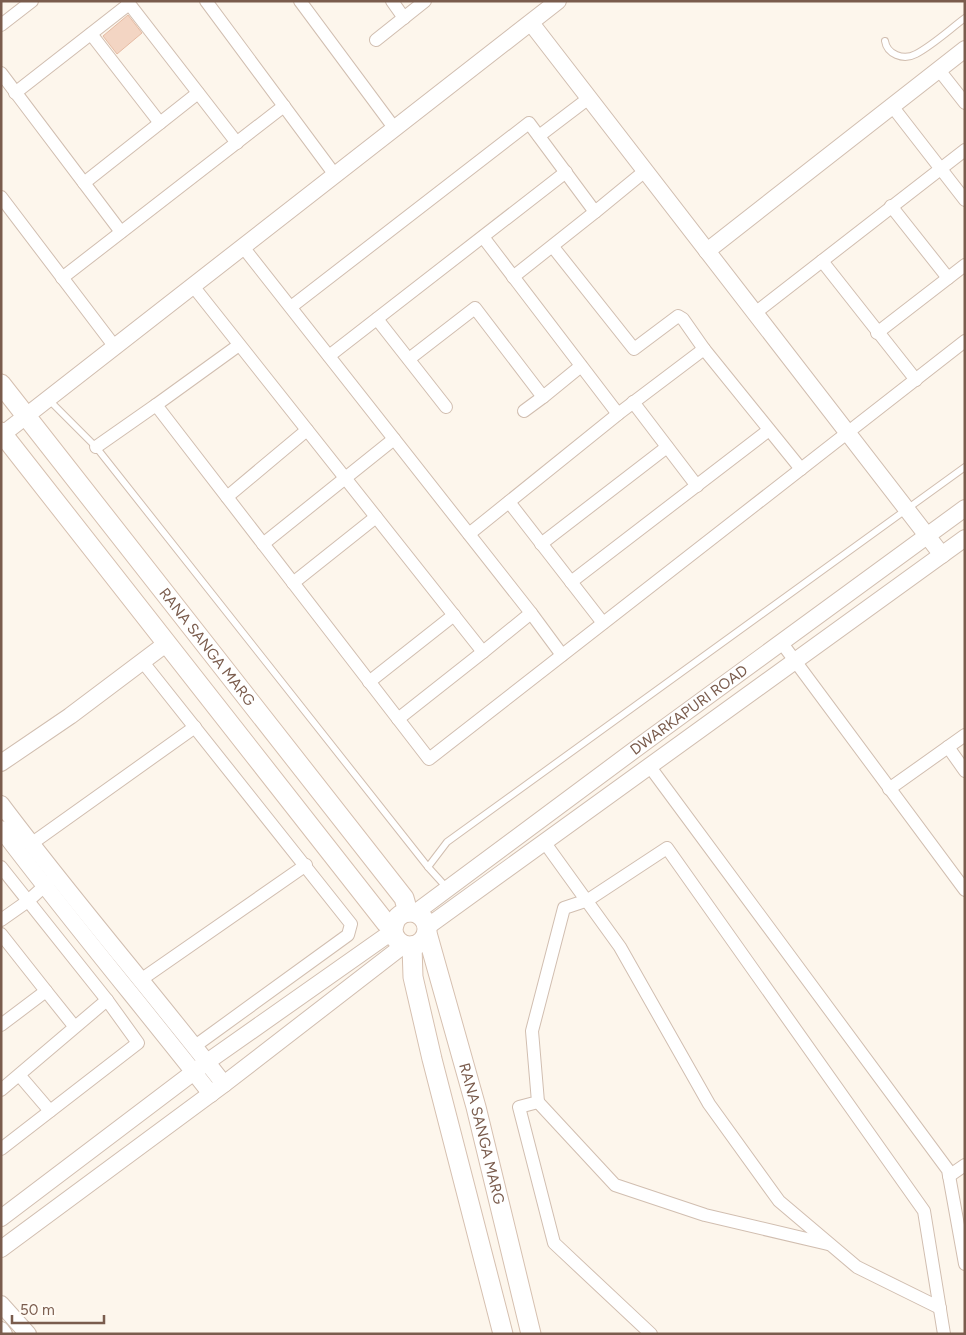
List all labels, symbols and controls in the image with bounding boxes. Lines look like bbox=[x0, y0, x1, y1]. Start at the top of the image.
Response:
street label: RANA SANGA MARG bbox=[155, 584, 259, 709]
street label: DWARKAPURI ROAD bbox=[627, 661, 751, 759]
street label: RANA SANGA MARG bbox=[455, 1061, 508, 1206]
scale bar bbox=[12, 1292, 105, 1324]
text: 50 m bbox=[20, 1301, 55, 1319]

